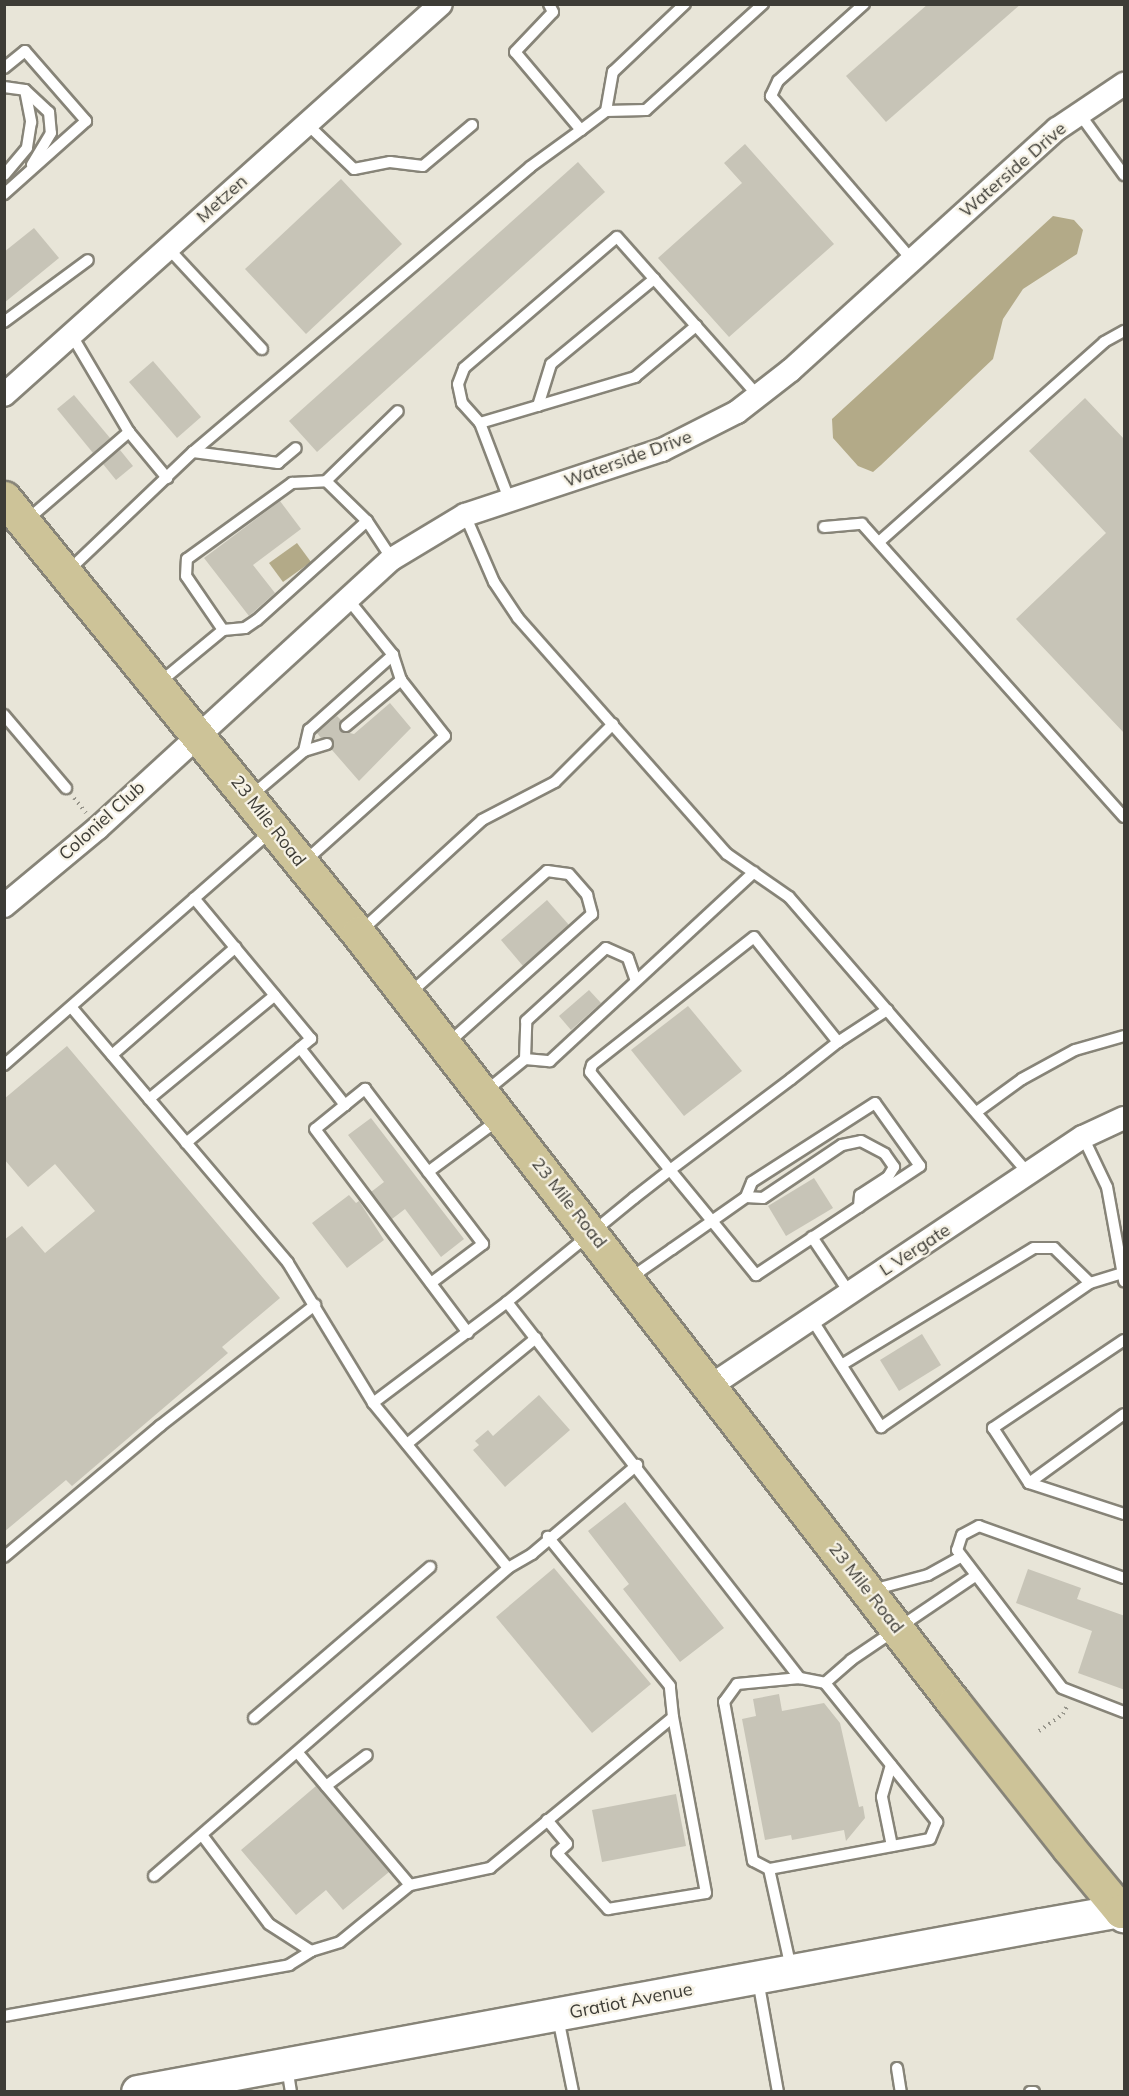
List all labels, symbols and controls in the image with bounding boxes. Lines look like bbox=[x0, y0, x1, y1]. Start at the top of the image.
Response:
street label: Waterside Drive bbox=[955, 118, 1071, 222]
street label: Metzen bbox=[192, 171, 252, 227]
street label: Waterside Drive bbox=[561, 426, 695, 492]
street label: 23 Mile Road bbox=[226, 771, 310, 871]
street label: Coloniel Club bbox=[55, 777, 149, 865]
street label: 23 Mile Road bbox=[527, 1153, 611, 1253]
street label: L Vergate bbox=[876, 1219, 954, 1281]
street label: 23 Mile Road bbox=[824, 1538, 908, 1638]
street label: Gratiot Avenue bbox=[568, 1978, 694, 2024]

